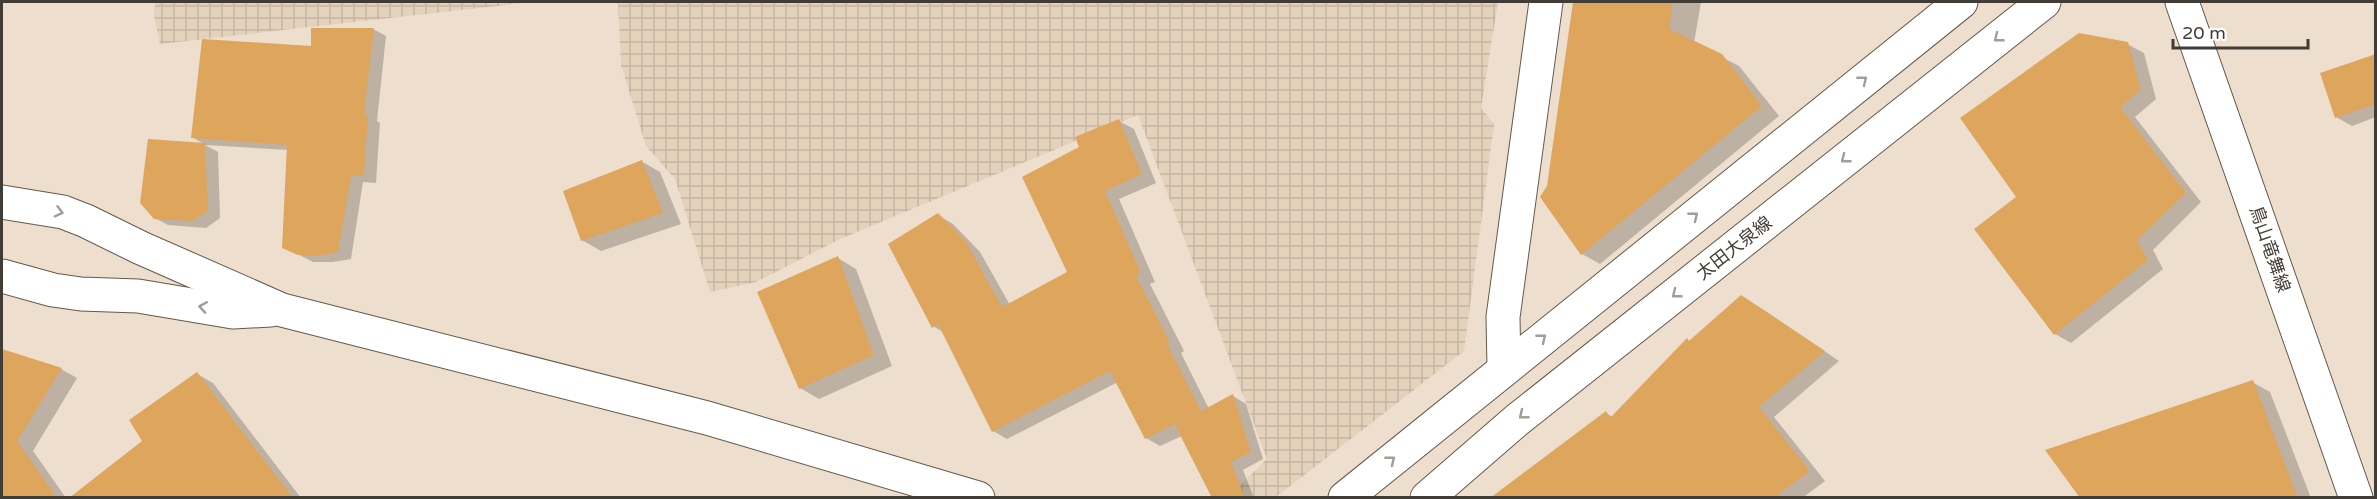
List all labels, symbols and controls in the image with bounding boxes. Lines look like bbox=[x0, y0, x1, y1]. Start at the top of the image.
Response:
scale bar bbox=[2173, 12, 2308, 50]
text: 20 m bbox=[2182, 22, 2226, 44]
one-way arrow bbox=[1994, 30, 2005, 41]
one-way arrow bbox=[1856, 77, 1867, 88]
one-way arrow bbox=[1841, 152, 1852, 163]
street label: 鳥山竜舞線 bbox=[2245, 203, 2295, 295]
one-way arrow bbox=[54, 204, 64, 217]
one-way arrow bbox=[1687, 212, 1698, 223]
street label: 太田大泉線 bbox=[1692, 212, 1776, 284]
one-way arrow bbox=[1672, 286, 1683, 297]
one-way arrow bbox=[198, 301, 207, 313]
one-way arrow bbox=[1535, 334, 1546, 345]
one-way arrow bbox=[1519, 407, 1530, 418]
one-way arrow bbox=[1384, 457, 1395, 468]

